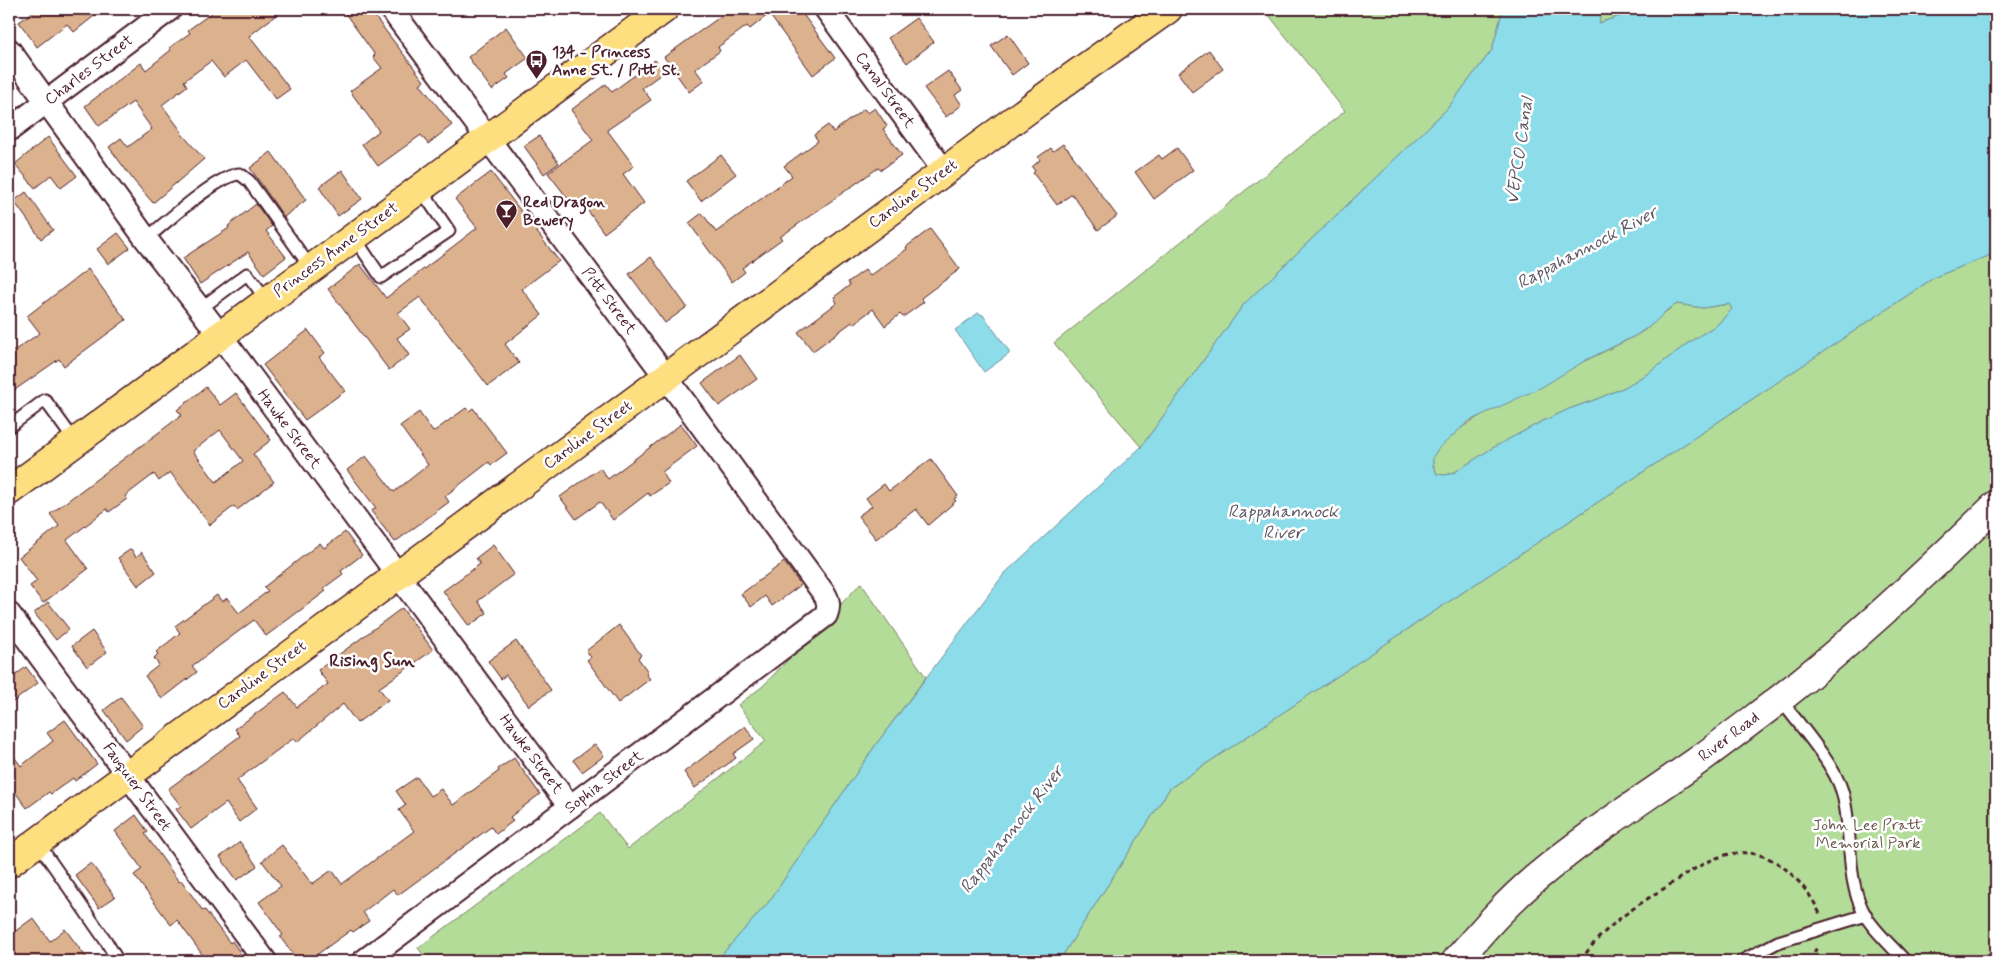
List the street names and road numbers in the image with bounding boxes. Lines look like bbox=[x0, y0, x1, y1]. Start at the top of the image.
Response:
street label: Charles Street bbox=[41, 30, 138, 110]
street label: Canal Street bbox=[850, 48, 920, 133]
street label: Caroline Street bbox=[864, 155, 962, 233]
street label: Princess Anne Street bbox=[269, 197, 403, 302]
street label: Pitt Street bbox=[577, 263, 642, 339]
street label: Hawke Street bbox=[252, 385, 326, 473]
street label: Caroline Street bbox=[539, 396, 637, 474]
street label: Caroline Street bbox=[213, 636, 311, 714]
street label: River Road bbox=[1694, 707, 1764, 767]
street label: Hawke Street bbox=[494, 710, 568, 798]
street label: Fauquier Street bbox=[98, 739, 176, 835]
street label: Sophia Street bbox=[560, 745, 648, 818]

